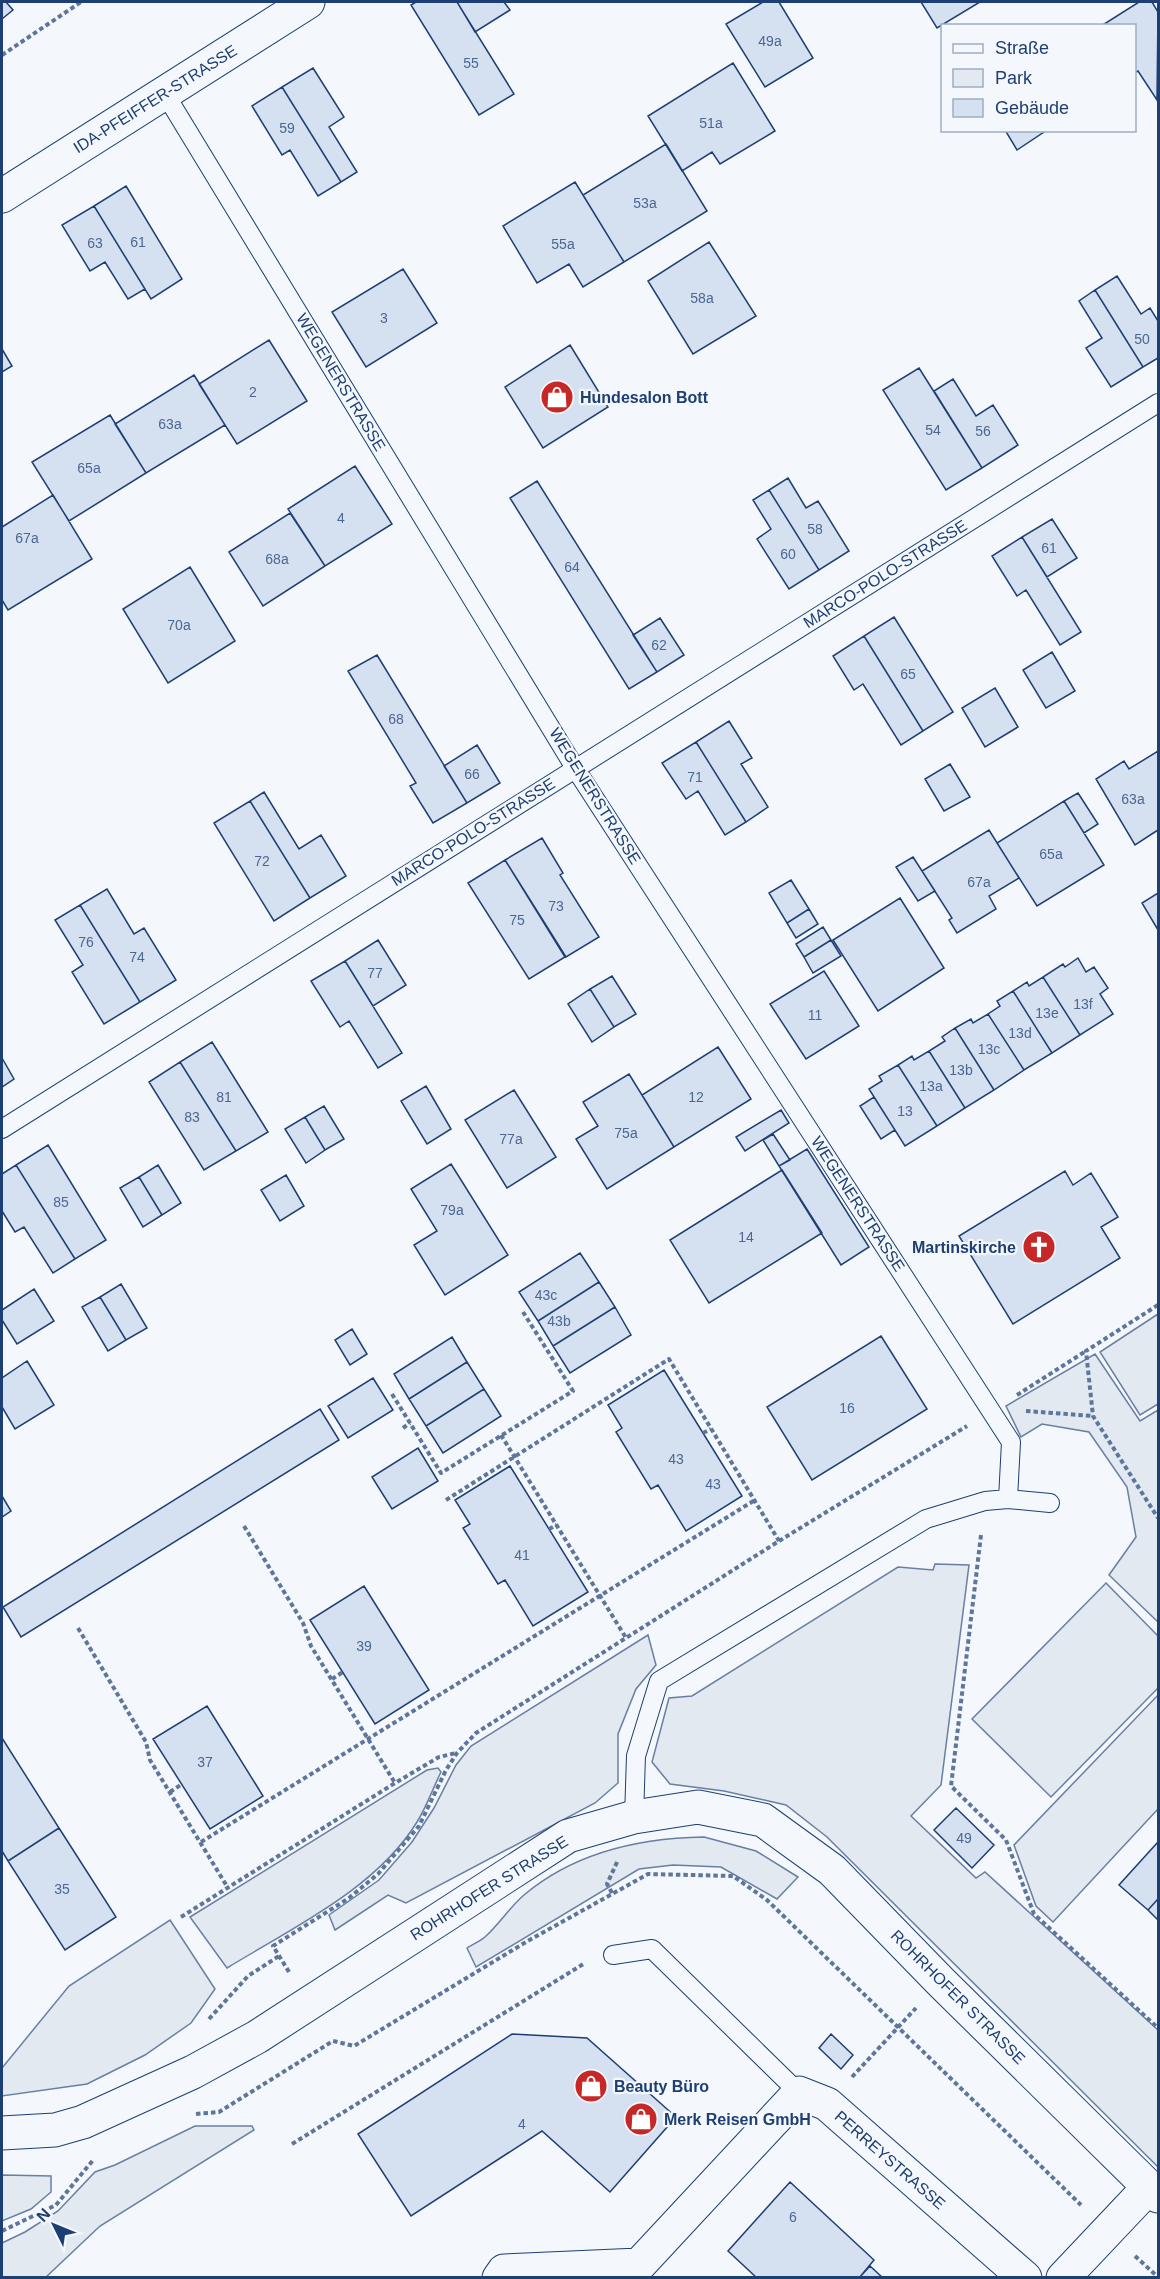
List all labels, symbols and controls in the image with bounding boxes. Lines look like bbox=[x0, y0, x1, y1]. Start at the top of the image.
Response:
legend bbox=[941, 24, 1136, 132]
house number: 49a bbox=[758, 33, 782, 49]
text: Straße bbox=[995, 38, 1049, 58]
street label: IDA-PFEIFFER-STRASSE bbox=[70, 42, 240, 156]
house number: 55 bbox=[463, 55, 479, 71]
text: Park bbox=[995, 68, 1033, 88]
text: Gebäude bbox=[995, 98, 1069, 118]
house number: 51a bbox=[699, 115, 723, 131]
house number: 59 bbox=[279, 120, 295, 136]
house number: 53a bbox=[633, 195, 657, 211]
house number: 61 bbox=[130, 234, 146, 250]
house number: 63 bbox=[87, 235, 103, 251]
house number: 55a bbox=[551, 236, 575, 252]
house number: 58a bbox=[690, 290, 714, 306]
street label: WEGENERSTRASSE bbox=[293, 310, 389, 454]
house number: 3 bbox=[380, 310, 388, 326]
house number: 50 bbox=[1134, 331, 1150, 347]
shop icon: Hundesalon Bott bbox=[539, 379, 575, 415]
house number: 2 bbox=[249, 384, 257, 400]
place label: Hundesalon Bott bbox=[580, 389, 709, 406]
house number: 63a bbox=[158, 416, 182, 432]
house number: 54 bbox=[925, 422, 941, 438]
house number: 56 bbox=[975, 423, 991, 439]
house number: 65a bbox=[77, 460, 101, 476]
house number: 4 bbox=[337, 510, 345, 526]
street label: MARCO-POLO-STRASSE bbox=[800, 517, 970, 631]
house number: 58 bbox=[807, 521, 823, 537]
house number: 67a bbox=[15, 530, 39, 546]
house number: 61 bbox=[1041, 540, 1057, 556]
house number: 60 bbox=[780, 546, 796, 562]
house number: 68a bbox=[265, 551, 289, 567]
house number: 64 bbox=[564, 559, 580, 575]
house number: 70a bbox=[167, 617, 191, 633]
house number: 62 bbox=[651, 637, 667, 653]
house number: 65 bbox=[900, 666, 916, 682]
house number: 68 bbox=[388, 711, 404, 727]
street label: WEGENERSTRASSE bbox=[546, 725, 644, 867]
house number: 66 bbox=[464, 766, 480, 782]
house number: 71 bbox=[687, 769, 703, 785]
street label: MARCO-POLO-STRASSE bbox=[388, 775, 558, 889]
house number: 63a bbox=[1121, 791, 1145, 807]
house number: 65a bbox=[1039, 846, 1063, 862]
house number: 72 bbox=[254, 853, 270, 869]
house number: 67a bbox=[967, 874, 991, 890]
house number: 73 bbox=[548, 898, 564, 914]
house number: 75 bbox=[509, 912, 525, 928]
house number: 76 bbox=[78, 934, 94, 950]
house number: 74 bbox=[129, 949, 145, 965]
house number: 77 bbox=[367, 965, 383, 981]
house number: 13f bbox=[1073, 996, 1093, 1012]
house number: 13e bbox=[1035, 1005, 1059, 1021]
house number: 11 bbox=[808, 1007, 822, 1023]
house number: 13d bbox=[1008, 1025, 1032, 1041]
house number: 13c bbox=[978, 1041, 1000, 1057]
house number: 13b bbox=[949, 1062, 973, 1078]
house number: 13a bbox=[919, 1078, 943, 1094]
house number: 81 bbox=[216, 1089, 232, 1105]
house number: 12 bbox=[688, 1089, 704, 1105]
house number: 13 bbox=[897, 1103, 913, 1119]
house number: 83 bbox=[184, 1109, 200, 1125]
house number: 75a bbox=[614, 1125, 638, 1141]
house number: 77a bbox=[499, 1131, 523, 1147]
street label: WEGENERSTRASSE bbox=[808, 1133, 908, 1275]
house number: 85 bbox=[53, 1194, 69, 1210]
house number: 79a bbox=[440, 1202, 464, 1218]
house number: 14 bbox=[738, 1229, 754, 1245]
church icon: Martinskirche bbox=[1021, 1229, 1057, 1265]
place label: Martinskirche bbox=[912, 1239, 1016, 1256]
house number: 43c bbox=[535, 1287, 557, 1303]
house number: 43b bbox=[547, 1313, 571, 1329]
house number: 16 bbox=[839, 1400, 855, 1416]
house number: 43 bbox=[668, 1451, 684, 1467]
house number: 43 bbox=[705, 1476, 721, 1492]
house number: 41 bbox=[514, 1547, 530, 1563]
house number: 39 bbox=[356, 1638, 372, 1654]
house number: 37 bbox=[197, 1754, 213, 1770]
house number: 49 bbox=[956, 1830, 972, 1846]
street label: ROHRHOFER STRASSE bbox=[407, 1833, 571, 1943]
house number: 35 bbox=[54, 1881, 70, 1897]
street label: ROHRHOFER STRASSE bbox=[888, 1927, 1028, 2067]
shop icon: Beauty Büro bbox=[573, 2068, 609, 2104]
place label: Beauty Büro bbox=[614, 2078, 709, 2095]
shop icon: Merk Reisen GmbH bbox=[623, 2101, 659, 2137]
street label: PERREYSTRASSE bbox=[831, 2108, 949, 2212]
place label: Merk Reisen GmbH bbox=[664, 2111, 811, 2128]
house number: 4 bbox=[518, 2116, 526, 2132]
north arrow bbox=[24, 2195, 84, 2255]
text: N bbox=[33, 2205, 54, 2225]
house number: 6 bbox=[789, 2209, 797, 2225]

